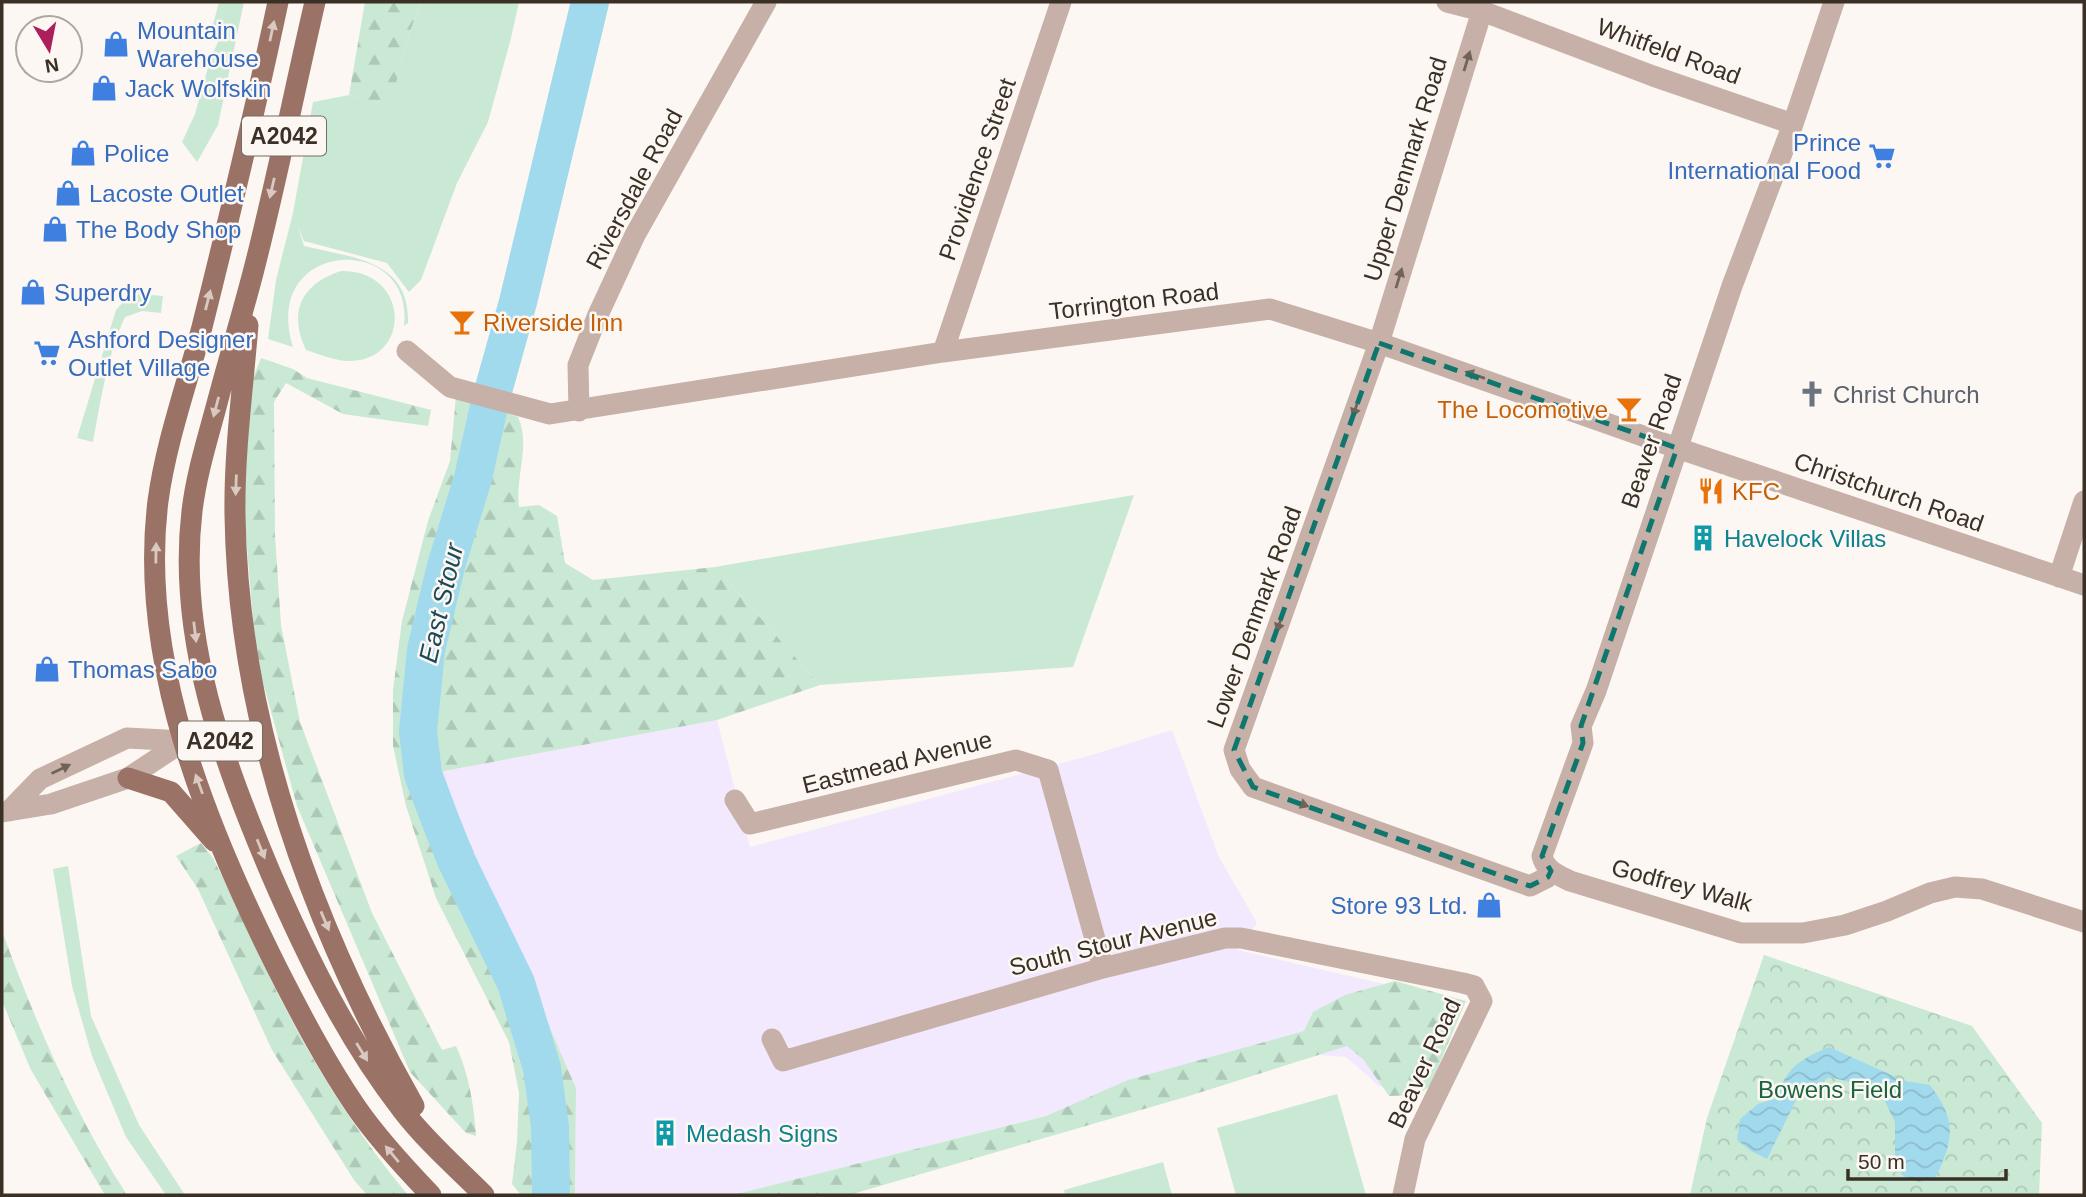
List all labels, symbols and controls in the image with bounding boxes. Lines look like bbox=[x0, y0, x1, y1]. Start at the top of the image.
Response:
street label: Whitfeld Road bbox=[1594, 13, 1744, 89]
north arrow bbox=[14, 14, 84, 84]
place label: Mountain Warehouse bbox=[137, 17, 259, 72]
one-way arrow bbox=[267, 20, 278, 42]
shop icon: Mountain Warehouse bbox=[101, 29, 131, 59]
one-way arrow bbox=[1462, 50, 1472, 71]
street label: Upper Denmark Road bbox=[1358, 53, 1452, 285]
text: N bbox=[43, 54, 60, 77]
shop icon: Jack Wolfskin bbox=[89, 73, 119, 103]
street label: Providence Street bbox=[933, 74, 1021, 264]
place label: Jack Wolfskin bbox=[125, 75, 271, 102]
street label: Riversdale Road bbox=[580, 104, 688, 274]
road number: A2042 bbox=[242, 116, 326, 155]
place label: Prince International Food bbox=[1668, 129, 1861, 184]
shop icon: Police bbox=[68, 138, 98, 168]
place label: Police bbox=[104, 140, 169, 167]
supermarket icon: Prince International Food bbox=[1867, 141, 1897, 171]
one-way arrow bbox=[267, 177, 278, 199]
shop icon: Lacoste Outlet bbox=[53, 178, 83, 208]
place label: Lacoste Outlet bbox=[89, 180, 244, 207]
shop icon: The Body Shop bbox=[40, 214, 70, 244]
place label: The Body Shop bbox=[76, 216, 241, 243]
one-way arrow bbox=[1395, 267, 1405, 288]
shop icon: Superdry bbox=[18, 277, 48, 307]
street label: Torrington Road bbox=[1048, 277, 1220, 325]
place label: Superdry bbox=[54, 279, 151, 306]
one-way arrow bbox=[203, 289, 214, 311]
bar icon: Riverside Inn bbox=[447, 307, 477, 337]
place label: Riverside Inn bbox=[483, 309, 623, 336]
place label: Ashford Designer Outlet Village bbox=[68, 326, 253, 381]
supermarket icon: Ashford Designer Outlet Village bbox=[32, 338, 62, 368]
one-way arrow bbox=[1464, 369, 1485, 380]
street label: Beaver Road bbox=[1615, 370, 1687, 512]
church icon: Christ Church bbox=[1797, 379, 1827, 409]
place label: Christ Church bbox=[1833, 381, 1980, 408]
bar icon: The Locomotive bbox=[1614, 394, 1644, 424]
place label: The Locomotive bbox=[1437, 396, 1608, 423]
one-way arrow bbox=[210, 397, 220, 418]
one-way arrow bbox=[1350, 397, 1361, 418]
street label: Christchurch Road bbox=[1791, 447, 1987, 537]
one-way arrow bbox=[231, 474, 242, 496]
restaurant icon: KFC bbox=[1696, 476, 1726, 506]
place label: KFC bbox=[1732, 478, 1780, 505]
street label: Lower Denmark Road bbox=[1201, 503, 1307, 731]
building icon: Havelock Villas bbox=[1688, 523, 1718, 553]
place label: Havelock Villas bbox=[1724, 525, 1886, 552]
water label: East Stour bbox=[413, 539, 470, 666]
one-way arrow bbox=[150, 542, 162, 564]
one-way arrow bbox=[1274, 611, 1285, 632]
one-way arrow bbox=[189, 621, 200, 643]
shop icon: Thomas Sabo bbox=[32, 654, 62, 684]
place label: Thomas Sabo bbox=[68, 656, 217, 683]
road number: A2042 bbox=[178, 722, 262, 761]
street label: Eastmead Avenue bbox=[799, 725, 995, 799]
one-way arrow bbox=[51, 763, 71, 775]
one-way arrow bbox=[193, 774, 204, 795]
one-way arrow bbox=[1289, 798, 1310, 809]
one-way arrow bbox=[255, 838, 266, 859]
street label: Godfrey Walk bbox=[1609, 853, 1756, 917]
shop icon: Store 93 Ltd. bbox=[1474, 890, 1504, 920]
place label: Store 93 Ltd. bbox=[1331, 892, 1468, 919]
street label: South Stour Avenue bbox=[1006, 903, 1220, 981]
one-way arrow bbox=[319, 910, 330, 931]
street label: Beaver Road bbox=[1382, 994, 1466, 1132]
one-way arrow bbox=[355, 1042, 368, 1062]
park label: Bowens Field bbox=[1758, 1076, 1902, 1103]
building icon: Medash Signs bbox=[650, 1118, 680, 1148]
place label: Medash Signs bbox=[686, 1120, 838, 1147]
scale bar bbox=[1848, 1138, 2006, 1182]
one-way arrow bbox=[385, 1145, 400, 1163]
text: 50 m bbox=[1858, 1150, 1905, 1173]

